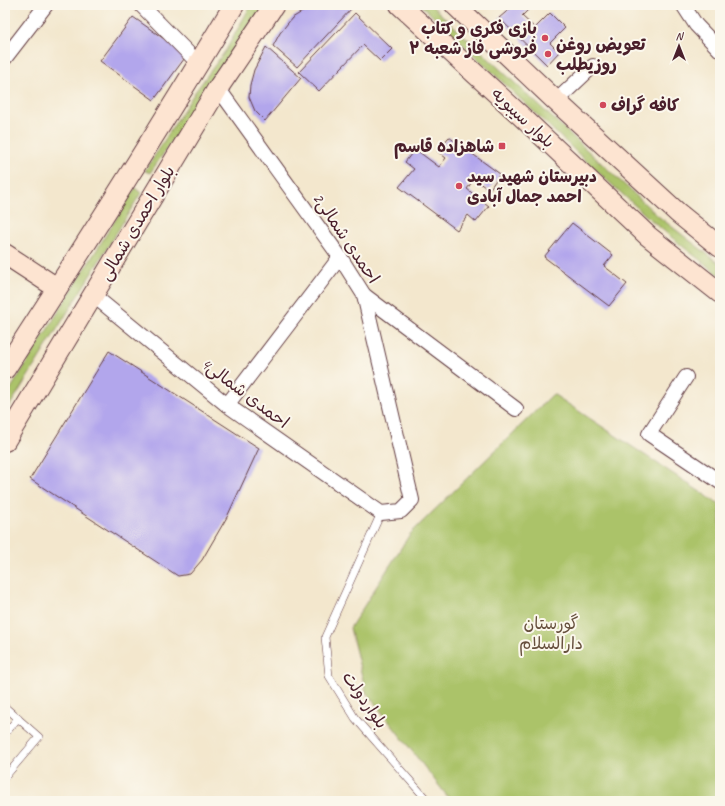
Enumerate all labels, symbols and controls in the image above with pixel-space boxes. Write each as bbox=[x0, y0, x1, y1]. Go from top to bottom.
place label: بازی فکری و کتاب فروشی فاز شعبه ۲ bbox=[409, 18, 537, 60]
north arrow bbox=[659, 26, 699, 66]
text: N bbox=[676, 29, 685, 43]
marker: بازی فکری و کتاب فروشی فاز شعبه ۲ bbox=[540, 33, 550, 43]
place label: تعویض روغن روزیطلب bbox=[556, 34, 646, 75]
marker: تعویض روغن روزیطلب bbox=[543, 49, 553, 59]
street label: بلوار سیبویه bbox=[487, 83, 559, 153]
place label: کافه گراف bbox=[611, 95, 680, 116]
marker: کافه گراف bbox=[598, 100, 608, 110]
place label: شاهزاده قاسم bbox=[394, 136, 494, 159]
marker: شاهزاده قاسم bbox=[497, 141, 507, 151]
street label: بلوار احمدی شمالی bbox=[94, 162, 180, 284]
place label: دبیرستان شهید سید احمد جمال آبادی bbox=[467, 166, 597, 207]
marker: دبیرستان شهید سید احمد جمال آبادی bbox=[454, 181, 464, 191]
street label: 2احمدی شمالی bbox=[308, 189, 384, 287]
street label: 4احمدی شمالی bbox=[197, 353, 293, 433]
park label: گورستان دارالسلام bbox=[519, 613, 583, 656]
street label: بلواردولت bbox=[337, 667, 392, 733]

